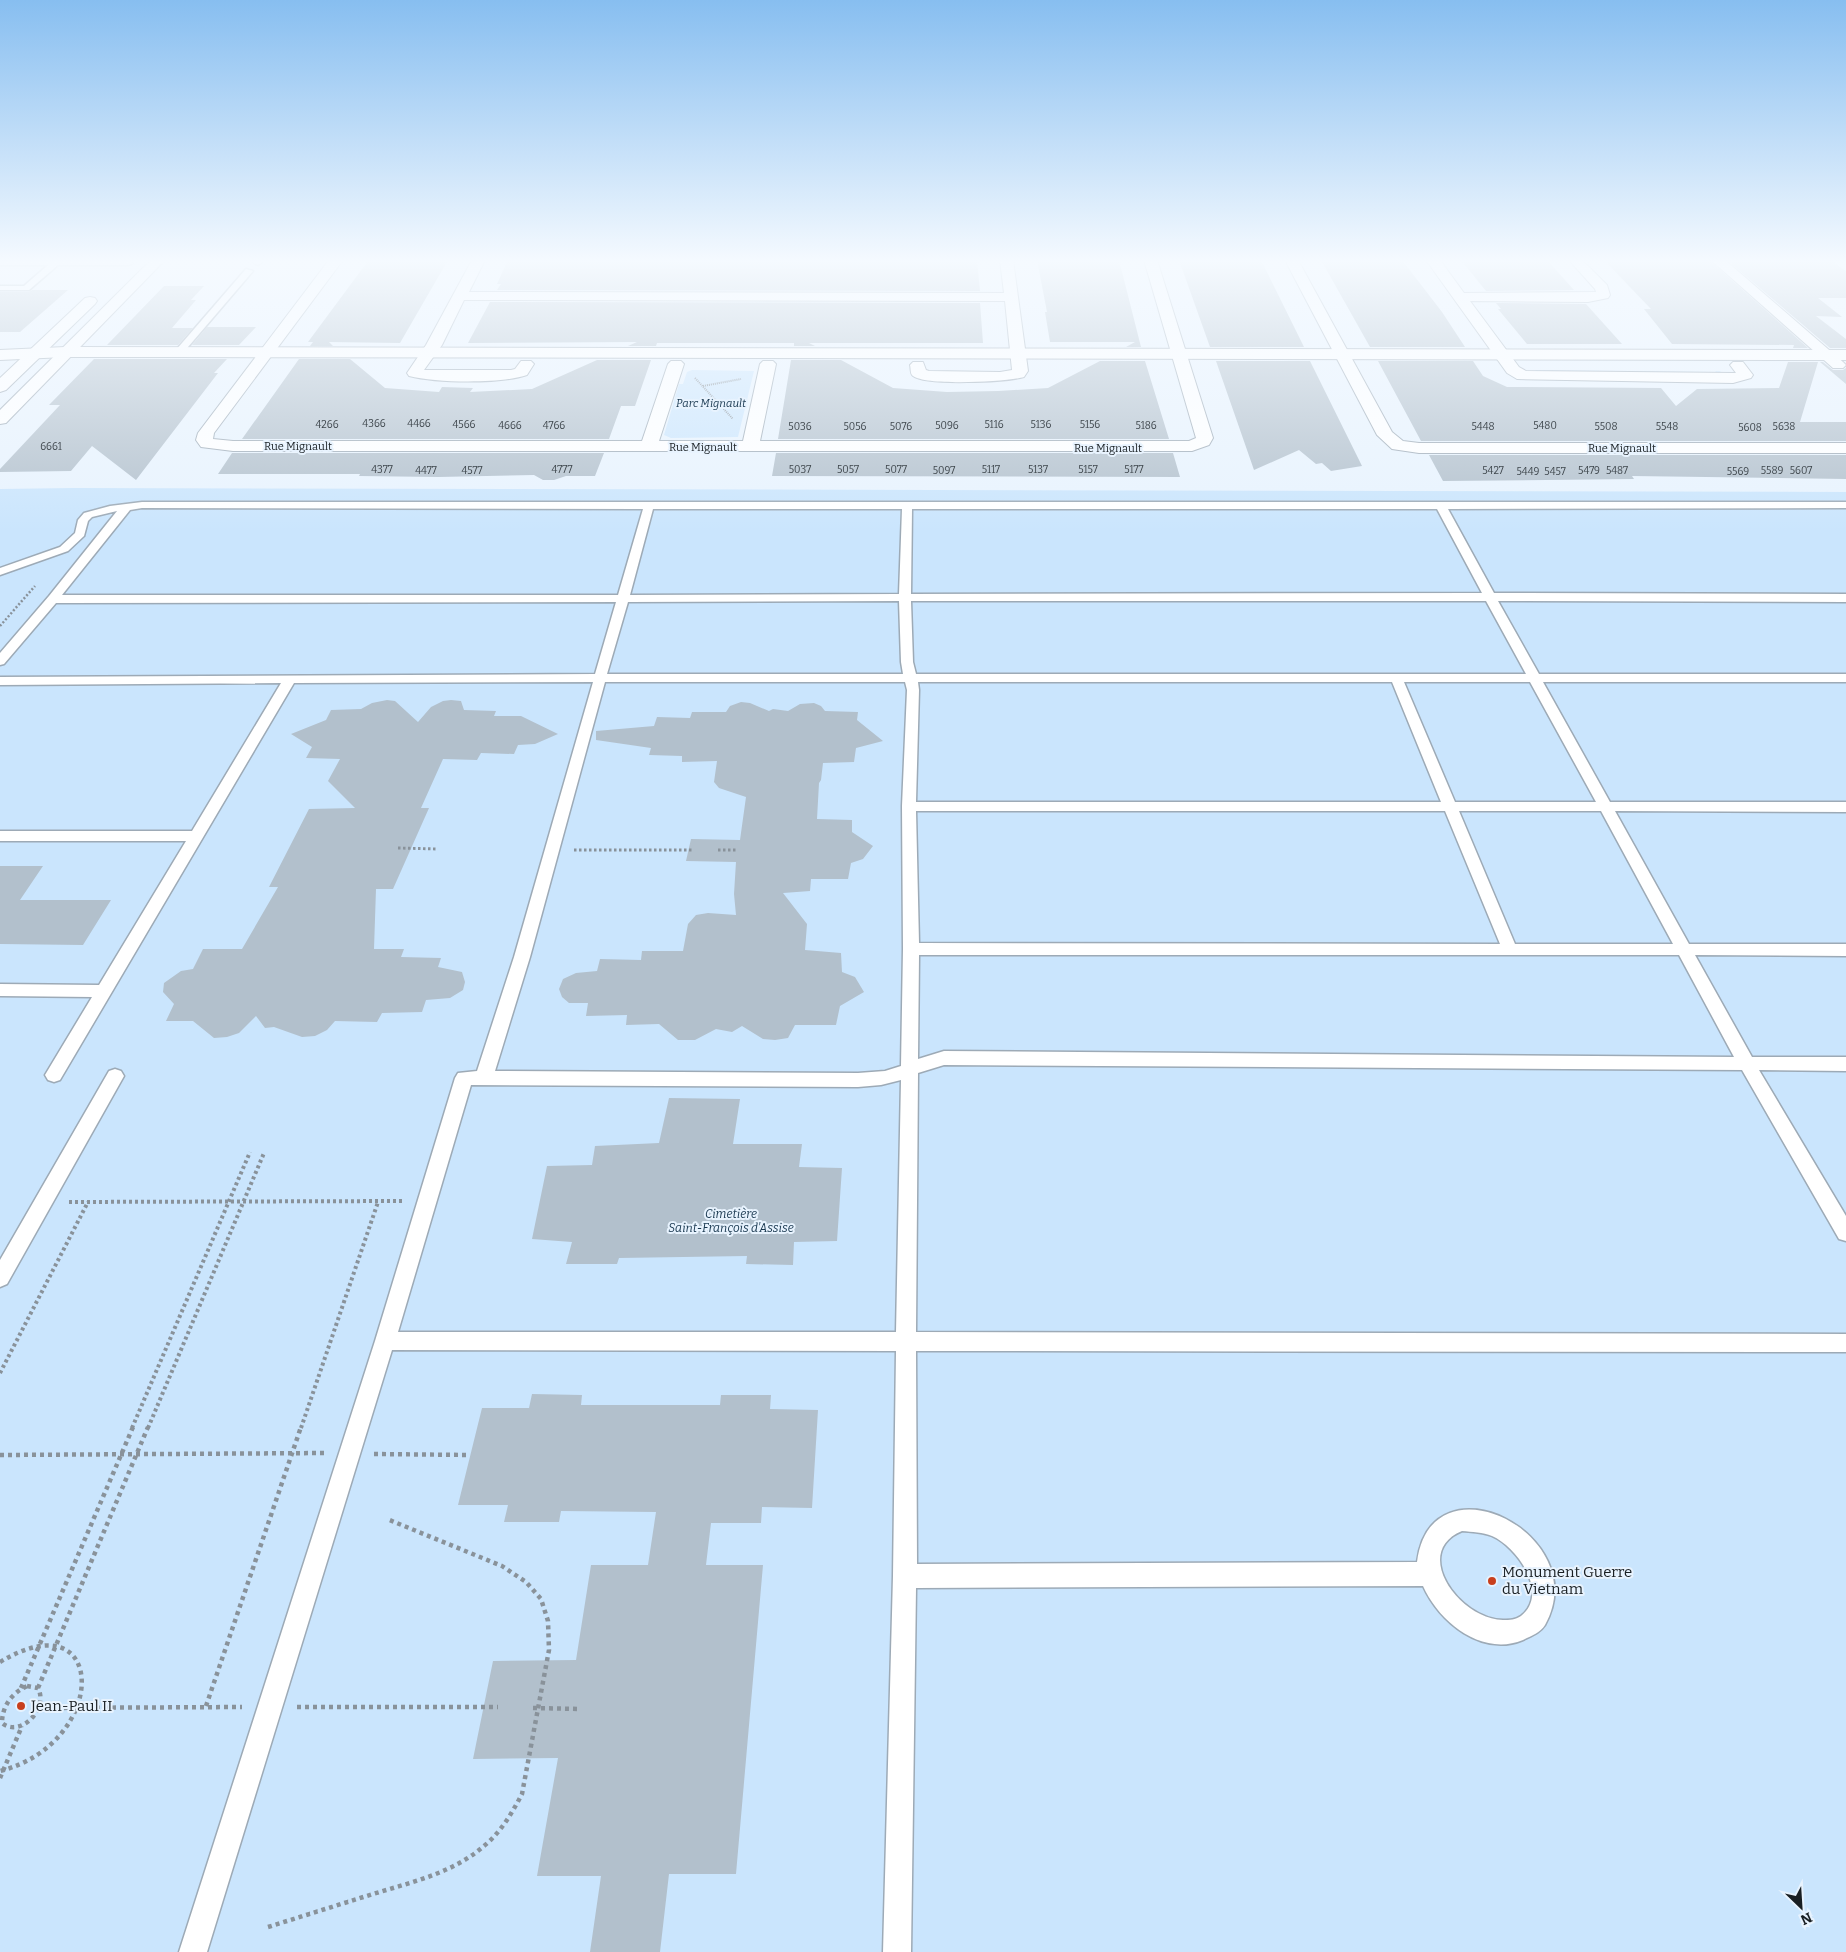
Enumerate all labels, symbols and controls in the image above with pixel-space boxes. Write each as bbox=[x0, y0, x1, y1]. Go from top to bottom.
park label: Parc Mignault bbox=[676, 397, 746, 410]
house number: 4366 bbox=[362, 418, 386, 430]
house number: 4466 bbox=[407, 418, 431, 430]
house number: 4266 bbox=[315, 419, 339, 431]
house number: 4566 bbox=[453, 419, 476, 431]
house number: 5116 bbox=[984, 419, 1004, 431]
house number: 5136 bbox=[1031, 419, 1052, 431]
house number: 5156 bbox=[1080, 419, 1100, 431]
house number: 4666 bbox=[498, 420, 522, 432]
house number: 4766 bbox=[543, 420, 565, 432]
house number: 5096 bbox=[935, 420, 959, 432]
house number: 5186 bbox=[1135, 420, 1157, 432]
house number: 5480 bbox=[1533, 420, 1557, 432]
house number: 5036 bbox=[788, 421, 812, 433]
house number: 5056 bbox=[844, 421, 867, 433]
house number: 5076 bbox=[890, 421, 912, 433]
house number: 5448 bbox=[1471, 421, 1495, 433]
house number: 5508 bbox=[1594, 421, 1618, 433]
house number: 5548 bbox=[1656, 421, 1678, 433]
house number: 5638 bbox=[1773, 421, 1795, 433]
house number: 5608 bbox=[1738, 422, 1762, 434]
street label: Rue Mignault bbox=[264, 440, 332, 453]
house number: 6661 bbox=[40, 441, 62, 453]
street label: Rue Mignault bbox=[669, 441, 737, 454]
street label: Rue Mignault bbox=[1074, 442, 1142, 455]
street label: Rue Mignault bbox=[1588, 442, 1656, 455]
house number: 4377 bbox=[371, 464, 393, 476]
house number: 4777 bbox=[552, 464, 572, 476]
house number: 5037 bbox=[789, 464, 811, 476]
house number: 5057 bbox=[837, 464, 859, 476]
house number: 5077 bbox=[885, 464, 907, 476]
house number: 5117 bbox=[982, 464, 1000, 476]
house number: 5137 bbox=[1028, 464, 1048, 476]
house number: 5157 bbox=[1078, 464, 1098, 476]
house number: 5177 bbox=[1124, 464, 1144, 476]
house number: 4477 bbox=[415, 465, 437, 477]
house number: 4577 bbox=[461, 465, 483, 477]
house number: 5097 bbox=[933, 465, 955, 477]
house number: 5427 bbox=[1482, 465, 1504, 477]
house number: 5479 bbox=[1578, 465, 1600, 477]
house number: 5487 bbox=[1606, 465, 1628, 477]
house number: 5589 bbox=[1761, 465, 1783, 477]
house number: 5607 bbox=[1790, 465, 1812, 477]
house number: 5449 bbox=[1517, 466, 1540, 478]
house number: 5457 bbox=[1544, 466, 1566, 478]
house number: 5569 bbox=[1727, 466, 1749, 478]
park label: Cimetière Saint-François d'Assise bbox=[668, 1207, 794, 1235]
place label: Monument Guerre du Vietnam bbox=[1502, 1563, 1632, 1598]
marker: Monument Guerre du Vietnam bbox=[1486, 1575, 1498, 1587]
place label: Jean-Paul II bbox=[30, 1697, 113, 1715]
marker: Jean-Paul II bbox=[15, 1700, 27, 1712]
north arrow bbox=[1776, 1882, 1826, 1932]
text: N bbox=[1798, 1908, 1815, 1928]

